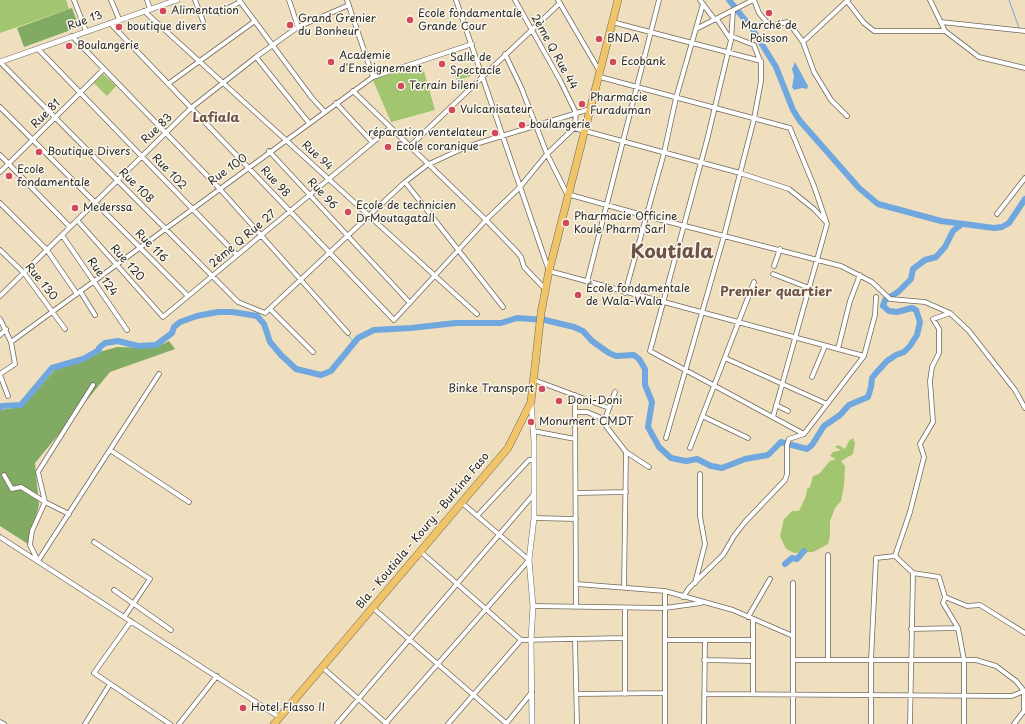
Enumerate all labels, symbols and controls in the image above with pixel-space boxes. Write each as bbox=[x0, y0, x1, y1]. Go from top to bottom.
place label: Alimentation bbox=[171, 4, 239, 18]
marker: Alimentation bbox=[158, 6, 168, 16]
place label: Ecole fondamentale Grande Cour bbox=[418, 7, 522, 33]
marker: Marché de Poisson bbox=[764, 8, 774, 18]
street label: Rue 13 bbox=[66, 9, 104, 33]
place label: Grand Grenier du Bonheur bbox=[298, 12, 376, 38]
street label: 2ème Q Rue 44 bbox=[528, 12, 580, 92]
marker: Ecole fondamentale Grande Cour bbox=[405, 15, 415, 25]
place label: Marché de Poisson bbox=[741, 19, 797, 45]
place label: boutique divers bbox=[127, 20, 206, 34]
marker: Grand Grenier du Bonheur bbox=[285, 20, 295, 30]
marker: boutique divers bbox=[114, 22, 124, 32]
place label: BNDA bbox=[607, 32, 640, 46]
marker: BNDA bbox=[594, 34, 604, 44]
place label: Boulangerie bbox=[77, 39, 139, 53]
marker: Boulangerie bbox=[64, 41, 74, 51]
place label: Academie d'Enseignement bbox=[339, 49, 422, 75]
place label: Salle de Spectacle bbox=[450, 51, 501, 77]
place label: Ecobank bbox=[621, 55, 666, 69]
marker: Academie d'Enseignement bbox=[326, 57, 336, 67]
marker: Ecobank bbox=[608, 57, 618, 67]
marker: Salle de Spectacle bbox=[437, 59, 447, 69]
place label: Terrain bileni bbox=[409, 79, 479, 93]
marker: Terrain bileni bbox=[396, 81, 406, 91]
place label: Pharmacie Furaduman bbox=[590, 91, 651, 117]
street label: Rue 81 bbox=[29, 97, 63, 131]
marker: Pharmacie Furaduman bbox=[577, 99, 587, 109]
place label: Vulcanisateur bbox=[460, 103, 532, 117]
marker: Vulcanisateur bbox=[447, 105, 457, 115]
district label: Lafiala bbox=[192, 110, 240, 126]
street label: Rue 83 bbox=[139, 111, 175, 147]
place label: boulangerie bbox=[530, 118, 591, 132]
marker: boulangerie bbox=[517, 120, 527, 130]
place label: réparation ventelateur bbox=[368, 126, 487, 140]
marker: réparation ventelateur bbox=[490, 128, 500, 138]
street label: Rue 94 bbox=[299, 138, 335, 174]
place label: Ecole coranique bbox=[396, 140, 479, 154]
marker: Ecole coranique bbox=[383, 142, 393, 152]
place label: Boutique Divers bbox=[47, 145, 130, 159]
marker: Boutique Divers bbox=[34, 147, 44, 157]
street label: Rue 102 bbox=[149, 151, 189, 193]
street label: Rue 100 bbox=[206, 151, 250, 189]
place label: Ecole fondamentale bbox=[17, 163, 90, 189]
street label: Rue 98 bbox=[257, 164, 293, 200]
street label: Rue 108 bbox=[116, 166, 156, 206]
marker: Ecole fondamentale bbox=[4, 171, 14, 181]
street label: Rue 96 bbox=[304, 176, 340, 212]
place label: Ecole de technicien DrMoutagatall bbox=[356, 199, 456, 225]
place label: Mederssa bbox=[83, 201, 133, 215]
marker: Mederssa bbox=[70, 203, 80, 213]
street label: 2ème Q Rue 27 bbox=[207, 207, 279, 271]
marker: Ecole de technicien DrMoutagatall bbox=[343, 207, 353, 217]
place label: Pharmacie Officine Koule Pharm Sarl bbox=[574, 210, 677, 236]
marker: Pharmacie Officine Koule Pharm Sarl bbox=[561, 218, 571, 228]
street label: Rue 116 bbox=[132, 227, 170, 265]
street label: Rue 120 bbox=[107, 242, 147, 284]
district label: Koutiala bbox=[630, 242, 714, 264]
street label: Rue 124 bbox=[84, 255, 120, 299]
street label: Rue 130 bbox=[22, 261, 60, 303]
place label: École fondamentale de Wala-Wala bbox=[586, 282, 690, 308]
district label: Premier quartier bbox=[720, 284, 832, 300]
marker: École fondamentale de Wala-Wala bbox=[573, 290, 583, 300]
place label: Binke Transport bbox=[448, 382, 534, 396]
marker: Binke Transport bbox=[537, 384, 547, 394]
place label: Doni-Doni bbox=[567, 394, 622, 408]
marker: Doni-Doni bbox=[554, 396, 564, 406]
place label: Monument CMDT bbox=[539, 415, 634, 429]
marker: Monument CMDT bbox=[526, 417, 536, 427]
street label: Bla - Koutiala - Koury - Burkina Faso bbox=[354, 450, 492, 612]
place label: Hotel Flasso II bbox=[251, 701, 325, 715]
marker: Hotel Flasso II bbox=[238, 703, 248, 713]

